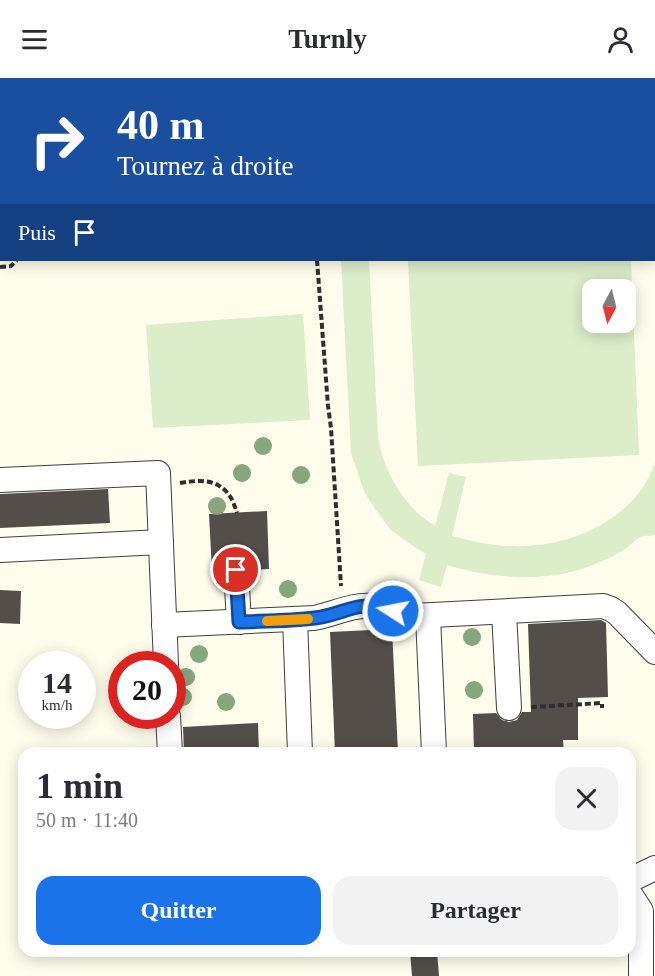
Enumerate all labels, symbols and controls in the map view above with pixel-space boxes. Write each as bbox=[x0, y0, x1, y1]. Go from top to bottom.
icon: menu bbox=[18, 23, 51, 56]
icon: person bbox=[604, 23, 637, 56]
text: Turnly bbox=[288, 24, 367, 54]
icon: right bbox=[18, 102, 96, 180]
text: 40 m bbox=[117, 102, 205, 148]
text: Tournez à droite bbox=[117, 151, 294, 181]
icon: arrive bbox=[68, 216, 101, 249]
text: Puis bbox=[18, 220, 56, 245]
north arrow bbox=[582, 279, 636, 333]
map controls bbox=[582, 279, 636, 333]
pin bbox=[210, 544, 261, 595]
icon: arrive bbox=[219, 553, 252, 586]
position arrow bbox=[361, 579, 425, 643]
speed limit sign: 20 bbox=[108, 651, 186, 729]
text: 14 bbox=[42, 666, 72, 699]
text: km/h bbox=[42, 697, 72, 713]
text: 1 min bbox=[36, 766, 123, 806]
button: close bbox=[555, 767, 618, 830]
text: 50 m · 11:40 bbox=[36, 809, 138, 831]
button: Quitter bbox=[36, 876, 321, 945]
button: Partager bbox=[333, 876, 618, 945]

